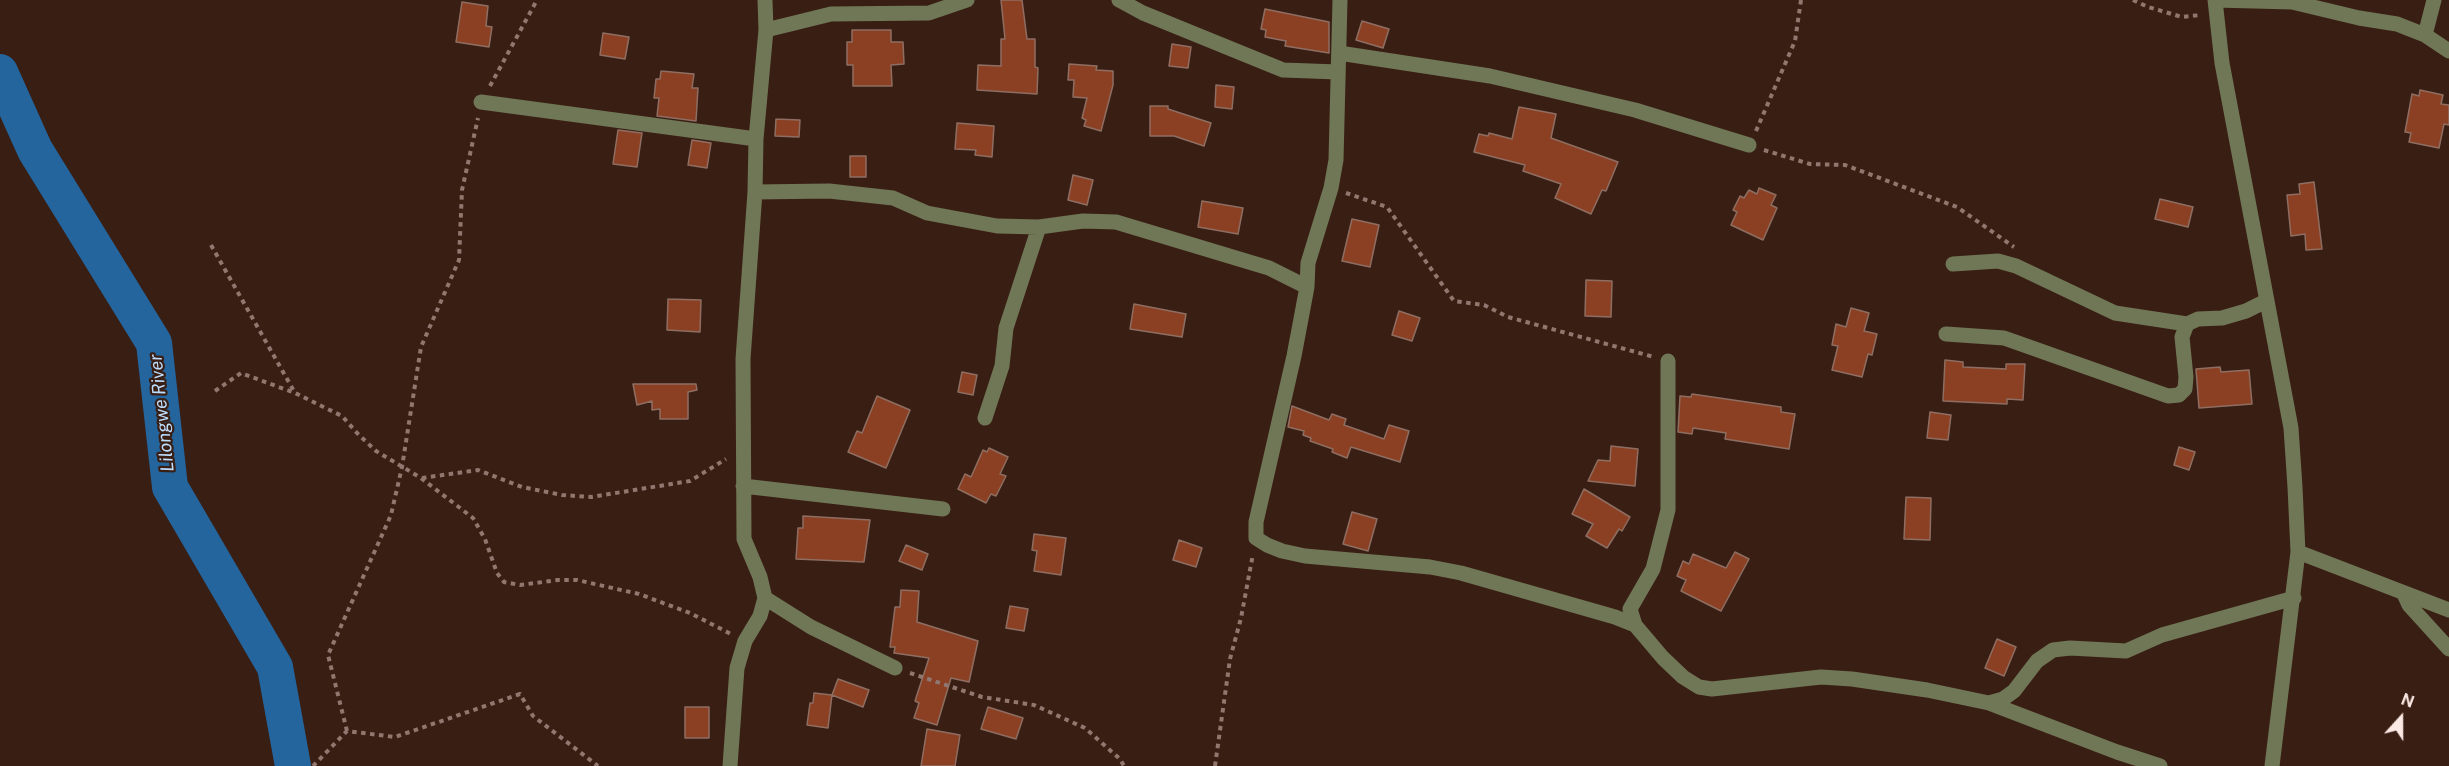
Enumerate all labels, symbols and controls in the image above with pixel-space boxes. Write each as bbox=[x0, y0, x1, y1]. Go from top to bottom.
water label: Lilongwe River bbox=[145, 353, 179, 473]
north arrow bbox=[2371, 688, 2431, 748]
text: N bbox=[2398, 690, 2417, 712]

